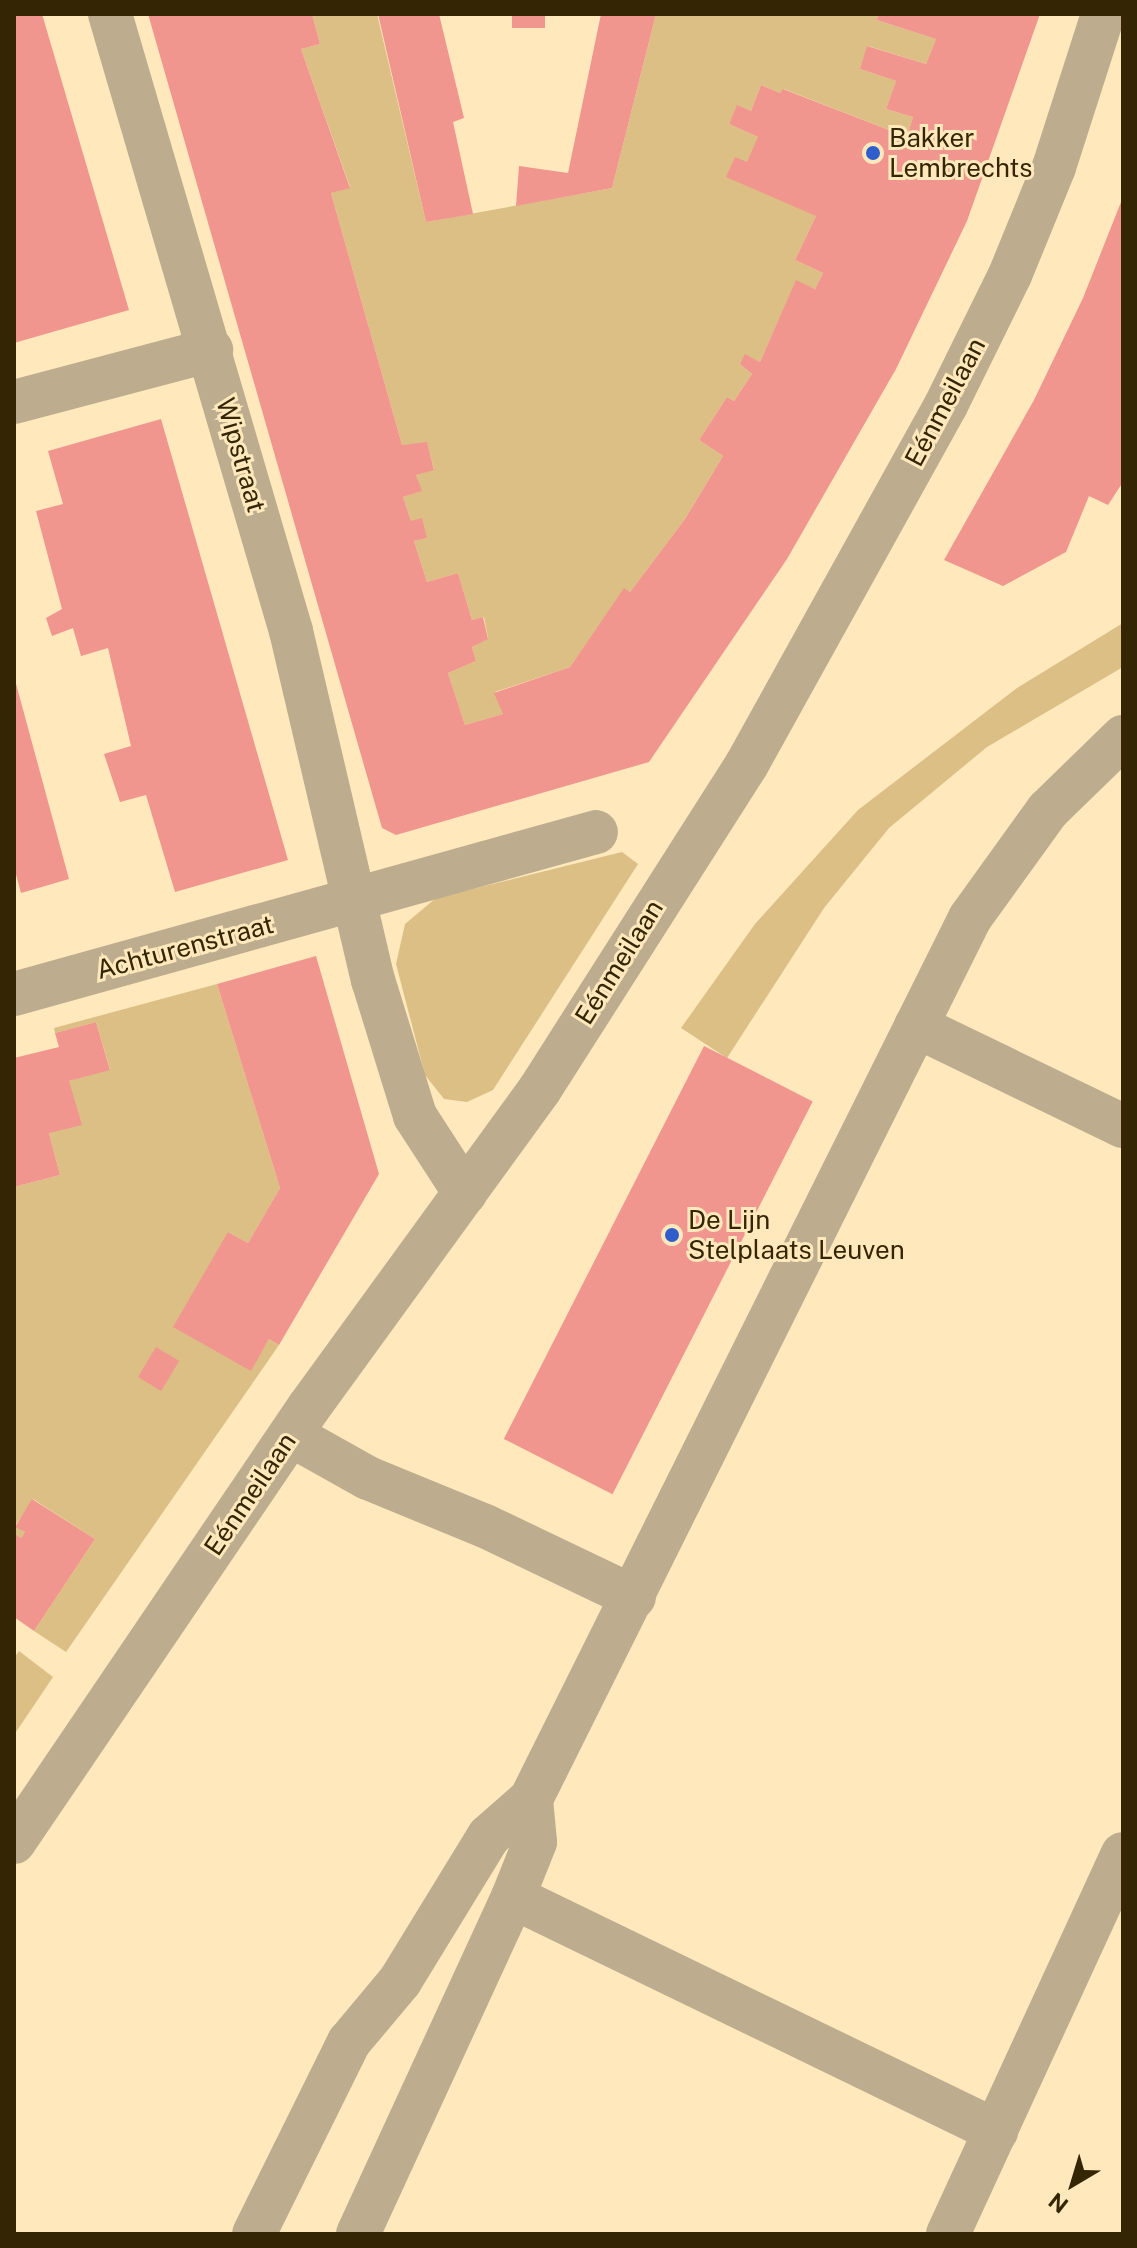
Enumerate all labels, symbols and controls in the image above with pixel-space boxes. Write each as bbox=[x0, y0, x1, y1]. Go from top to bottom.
place label: Bakker Lembrechts bbox=[889, 122, 1033, 184]
marker: Bakker Lembrechts bbox=[864, 144, 882, 162]
street label: Eénmeilaan bbox=[898, 332, 992, 472]
street label: Wipstraat bbox=[210, 394, 272, 516]
street label: Eénmeilaan bbox=[568, 894, 670, 1030]
street label: Achturenstraat bbox=[93, 908, 277, 986]
place label: De Lijn Stelplaats Leuven bbox=[688, 1204, 905, 1266]
marker: De Lijn Stelplaats Leuven bbox=[663, 1226, 681, 1244]
street label: Eénmeilaan bbox=[198, 1427, 302, 1561]
north arrow bbox=[1033, 2144, 1113, 2224]
text: N bbox=[1043, 2187, 1073, 2218]

